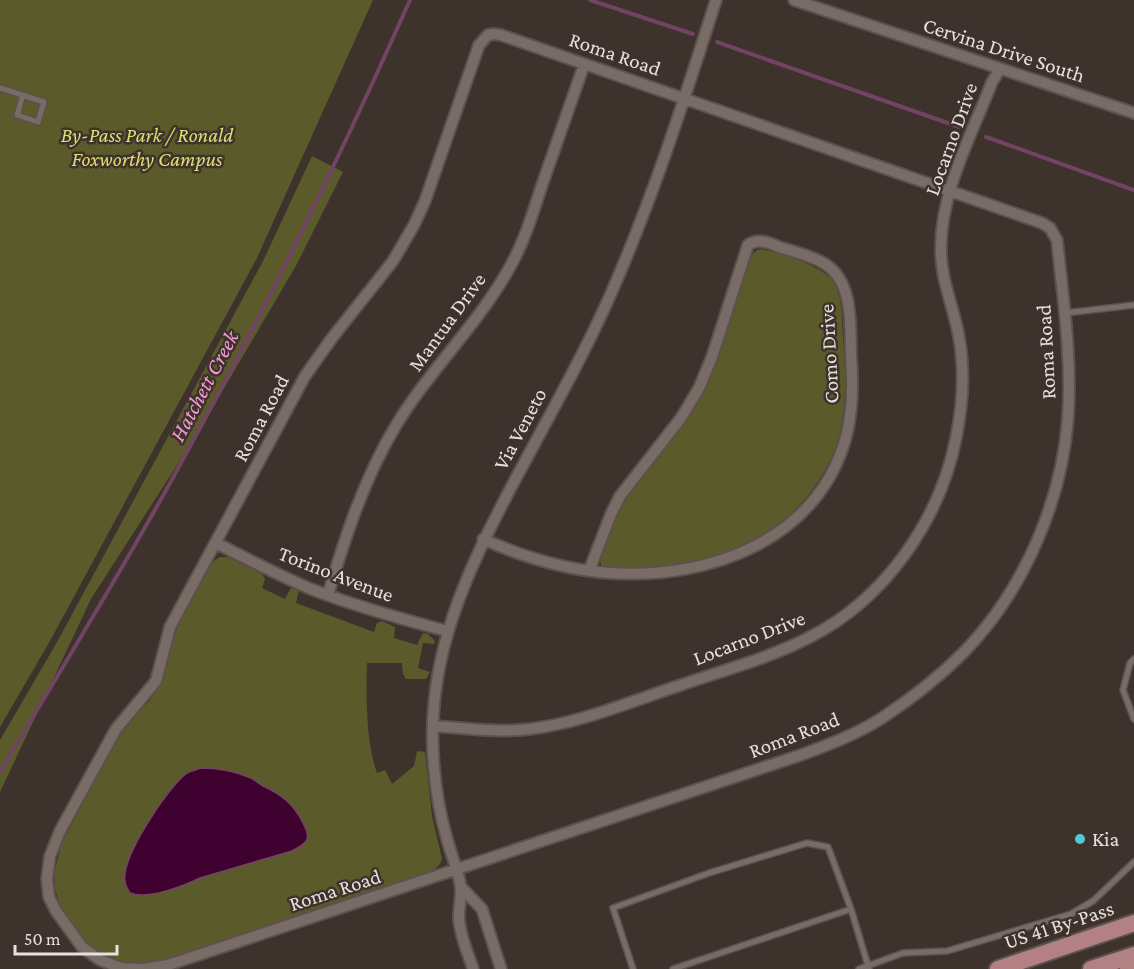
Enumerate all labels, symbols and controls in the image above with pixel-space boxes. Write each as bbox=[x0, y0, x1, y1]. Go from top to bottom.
street label: Cervina Drive South bbox=[920, 13, 1088, 87]
street label: Roma Road bbox=[566, 27, 664, 81]
street label: Locarno Drive bbox=[920, 79, 982, 199]
park label: By-Pass Park / Ronald Foxworthy Campus bbox=[61, 123, 234, 171]
street label: Mantua Drive bbox=[403, 268, 491, 376]
street label: Como Drive bbox=[814, 304, 844, 404]
street label: Roma Road bbox=[1032, 304, 1060, 400]
water label: Hatchett Creek bbox=[164, 325, 244, 446]
street label: Roma Road bbox=[228, 370, 294, 466]
street label: Via Veneto bbox=[489, 384, 551, 474]
street label: Torino Avenue bbox=[275, 541, 397, 607]
street label: Locarno Drive bbox=[690, 606, 808, 670]
street label: Roma Road bbox=[745, 707, 843, 763]
place label: Kia bbox=[1092, 827, 1120, 851]
marker: Kia bbox=[1073, 832, 1087, 846]
street label: Roma Road bbox=[286, 864, 384, 916]
street label: US 41 By-Pass bbox=[1001, 896, 1117, 954]
scale bar bbox=[15, 918, 117, 956]
text: 50 m bbox=[24, 929, 61, 949]

